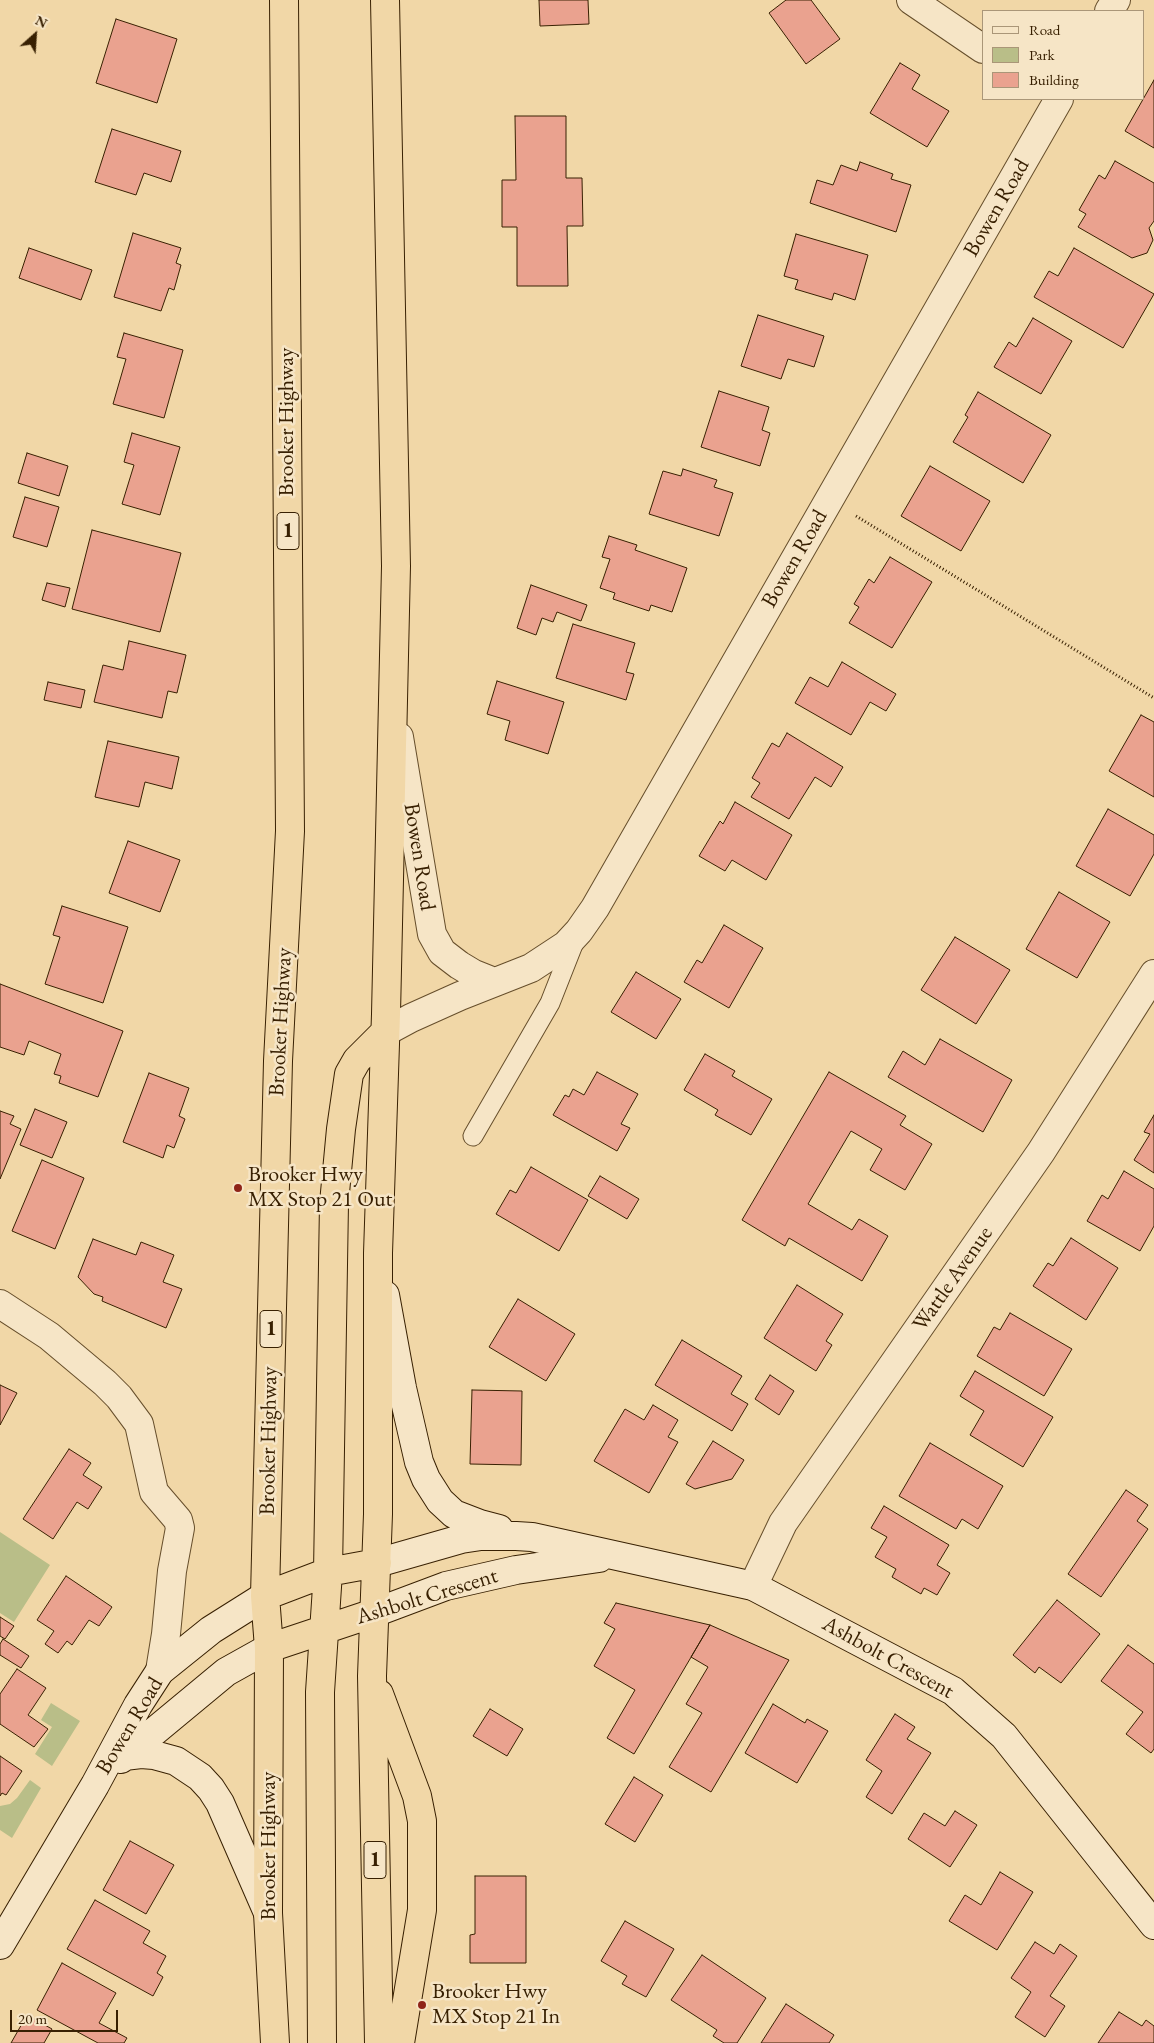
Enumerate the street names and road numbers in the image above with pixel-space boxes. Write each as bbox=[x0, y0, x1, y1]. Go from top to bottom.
street label: Bowen Road bbox=[958, 154, 1036, 262]
street label: Brooker Highway bbox=[274, 348, 300, 496]
street label: Bowen Road bbox=[756, 505, 834, 613]
road number: 1 bbox=[277, 512, 299, 550]
street label: Bowen Road bbox=[397, 801, 441, 913]
street label: Brooker Highway bbox=[264, 947, 298, 1097]
street label: Wattle Avenue bbox=[907, 1221, 999, 1337]
road number: 1 bbox=[260, 1310, 282, 1348]
street label: Brooker Highway bbox=[255, 1366, 283, 1516]
street label: Ashbolt Crescent bbox=[353, 1563, 501, 1631]
street label: Ashbolt Crescent bbox=[818, 1611, 958, 1705]
street label: Bowen Road bbox=[91, 1673, 169, 1779]
street label: Brooker Highway bbox=[256, 1772, 282, 1920]
road number: 1 bbox=[364, 1842, 386, 1878]

